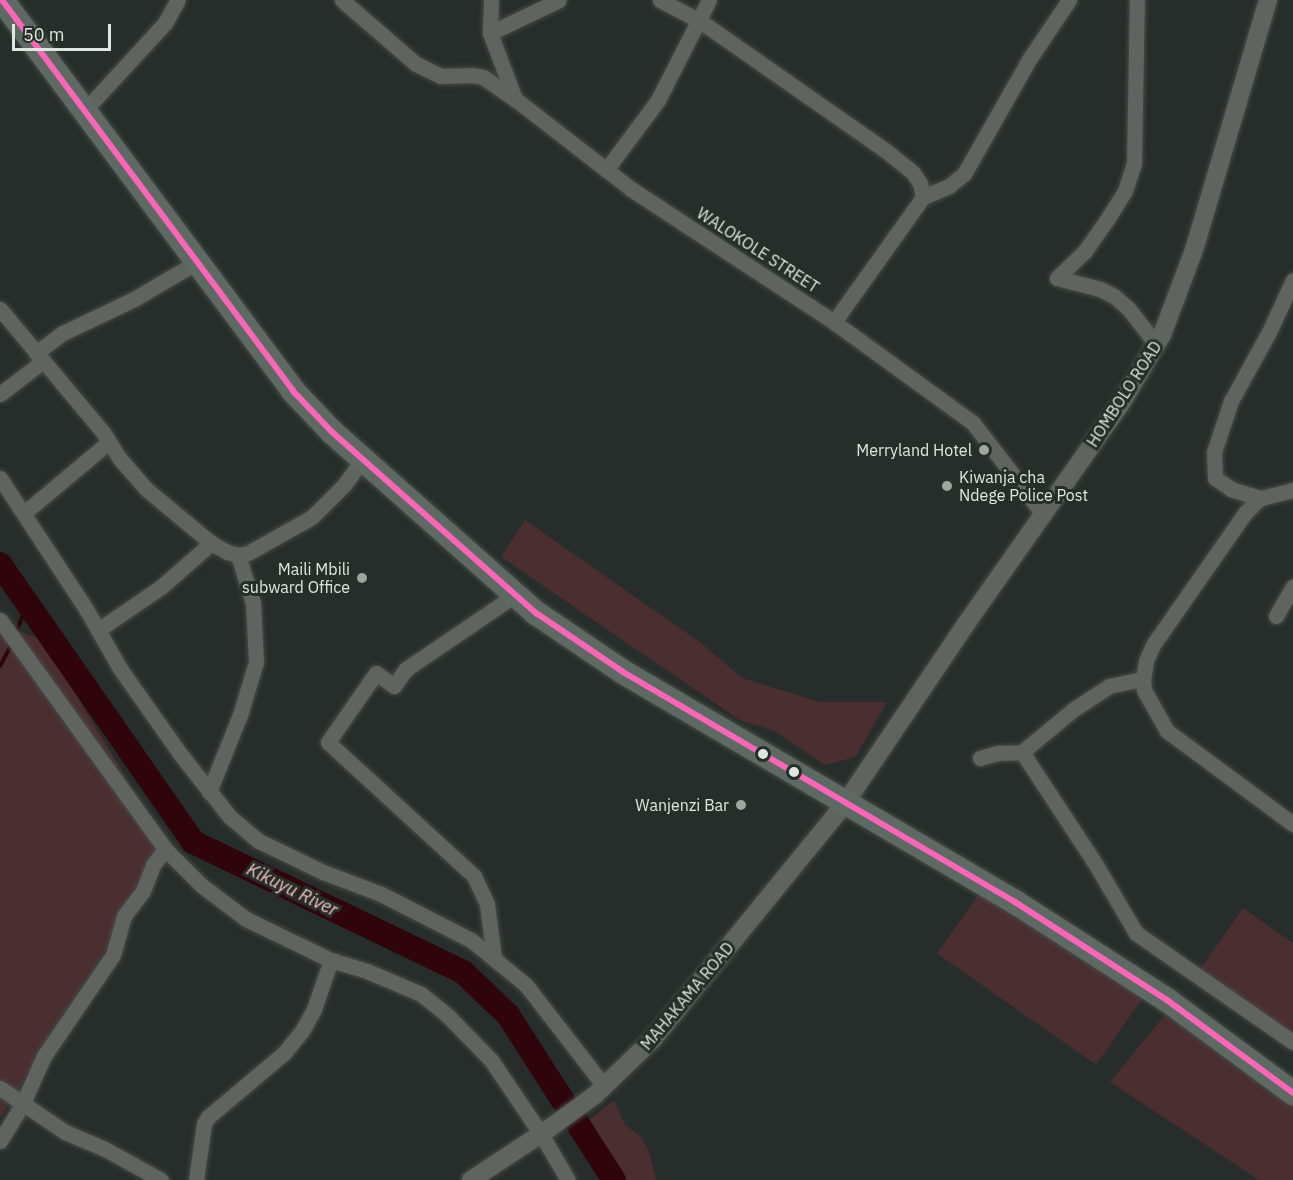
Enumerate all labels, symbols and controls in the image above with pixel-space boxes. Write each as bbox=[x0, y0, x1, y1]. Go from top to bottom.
scale bar bbox=[15, 12, 114, 50]
text: 50 m bbox=[23, 23, 65, 46]
street label: WALOKOLE STREET bbox=[693, 203, 823, 297]
street label: HOMBOLO ROAD bbox=[1083, 338, 1165, 450]
place label: Merryland Hotel bbox=[856, 440, 972, 460]
marker: Merryland Hotel bbox=[977, 443, 991, 457]
place label: Kiwanja cha Ndege Police Post bbox=[959, 467, 1088, 505]
marker: Kiwanja cha Ndege Police Post bbox=[940, 479, 954, 493]
place label: Maili Mbili subward Office bbox=[242, 559, 350, 597]
marker: Maili Mbili subward Office bbox=[355, 571, 369, 585]
unlabelled marker bbox=[757, 748, 769, 760]
unlabelled marker bbox=[788, 766, 800, 778]
place label: Wanjenzi Bar bbox=[635, 795, 729, 815]
marker: Wanjenzi Bar bbox=[734, 798, 748, 812]
water label: Kikuyu River bbox=[243, 859, 341, 921]
street label: MAHAKAMA ROAD bbox=[636, 938, 738, 1054]

